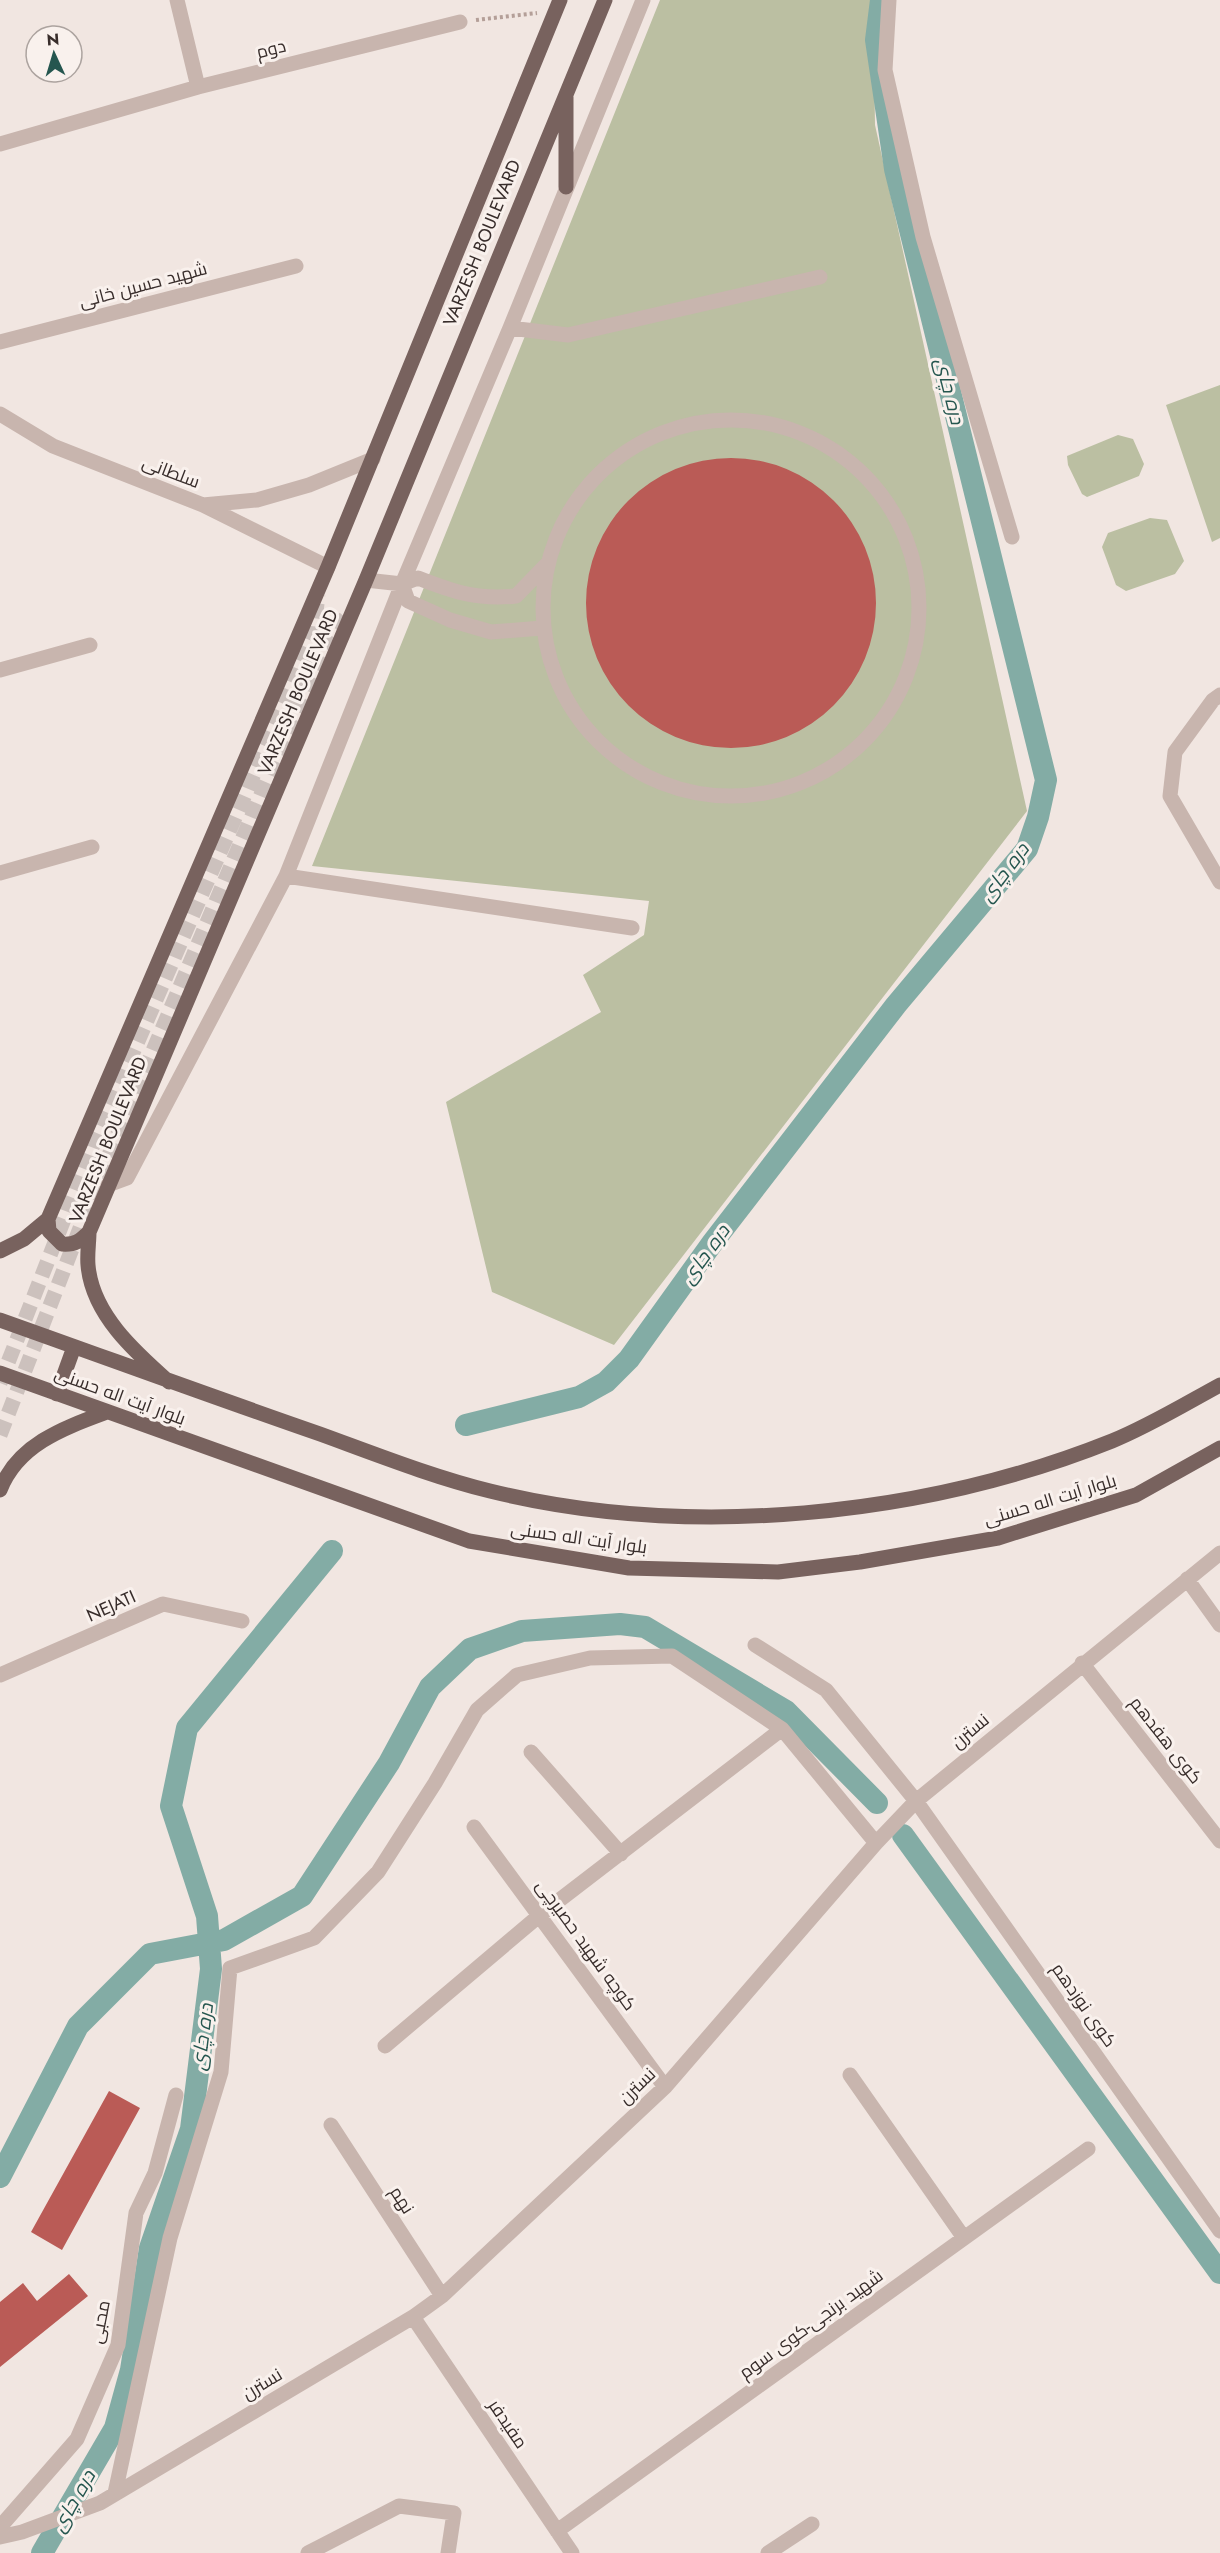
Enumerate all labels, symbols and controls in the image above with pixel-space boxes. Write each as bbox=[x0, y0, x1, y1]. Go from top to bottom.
north arrow bbox=[24, 24, 84, 84]
text: N bbox=[46, 28, 60, 51]
street label: دوم bbox=[253, 33, 289, 65]
street label: VARZESH BOULEVARD bbox=[437, 156, 527, 330]
street label: شهید حسین خانی bbox=[76, 255, 210, 315]
water label: دره چای bbox=[927, 355, 972, 429]
street label: سلطانی bbox=[138, 449, 204, 495]
street label: VARZESH BOULEVARD bbox=[251, 605, 345, 779]
water label: دره چای bbox=[972, 836, 1037, 908]
street label: VARZESH BOULEVARD bbox=[63, 1053, 153, 1227]
water label: دره چای bbox=[674, 1217, 738, 1290]
street label: بلوار آیت اله حسنی bbox=[51, 1360, 189, 1432]
street label: بلوار آیت اله حسنی bbox=[980, 1467, 1120, 1533]
street label: بلوار آیت اله حسنی bbox=[509, 1516, 649, 1560]
street label: NEJATI bbox=[82, 1584, 140, 1628]
street label: کوی هفدهم bbox=[1123, 1691, 1209, 1789]
street label: نسترن bbox=[945, 1707, 995, 1755]
street label: کوچه شهید حصیرچی bbox=[529, 1874, 643, 2016]
street label: کوی نوزدهم bbox=[1045, 1957, 1123, 2053]
water label: دره چای bbox=[184, 2000, 221, 2072]
street label: نسترن bbox=[613, 2062, 661, 2110]
street label: نهم bbox=[383, 2181, 421, 2219]
street label: شهید برنجی-کوی سوم bbox=[734, 2263, 888, 2385]
street label: محبی bbox=[83, 2298, 117, 2346]
street label: نسترن bbox=[237, 2362, 287, 2406]
street label: مفیدفر bbox=[481, 2393, 534, 2454]
water label: دره چای bbox=[44, 2464, 104, 2538]

